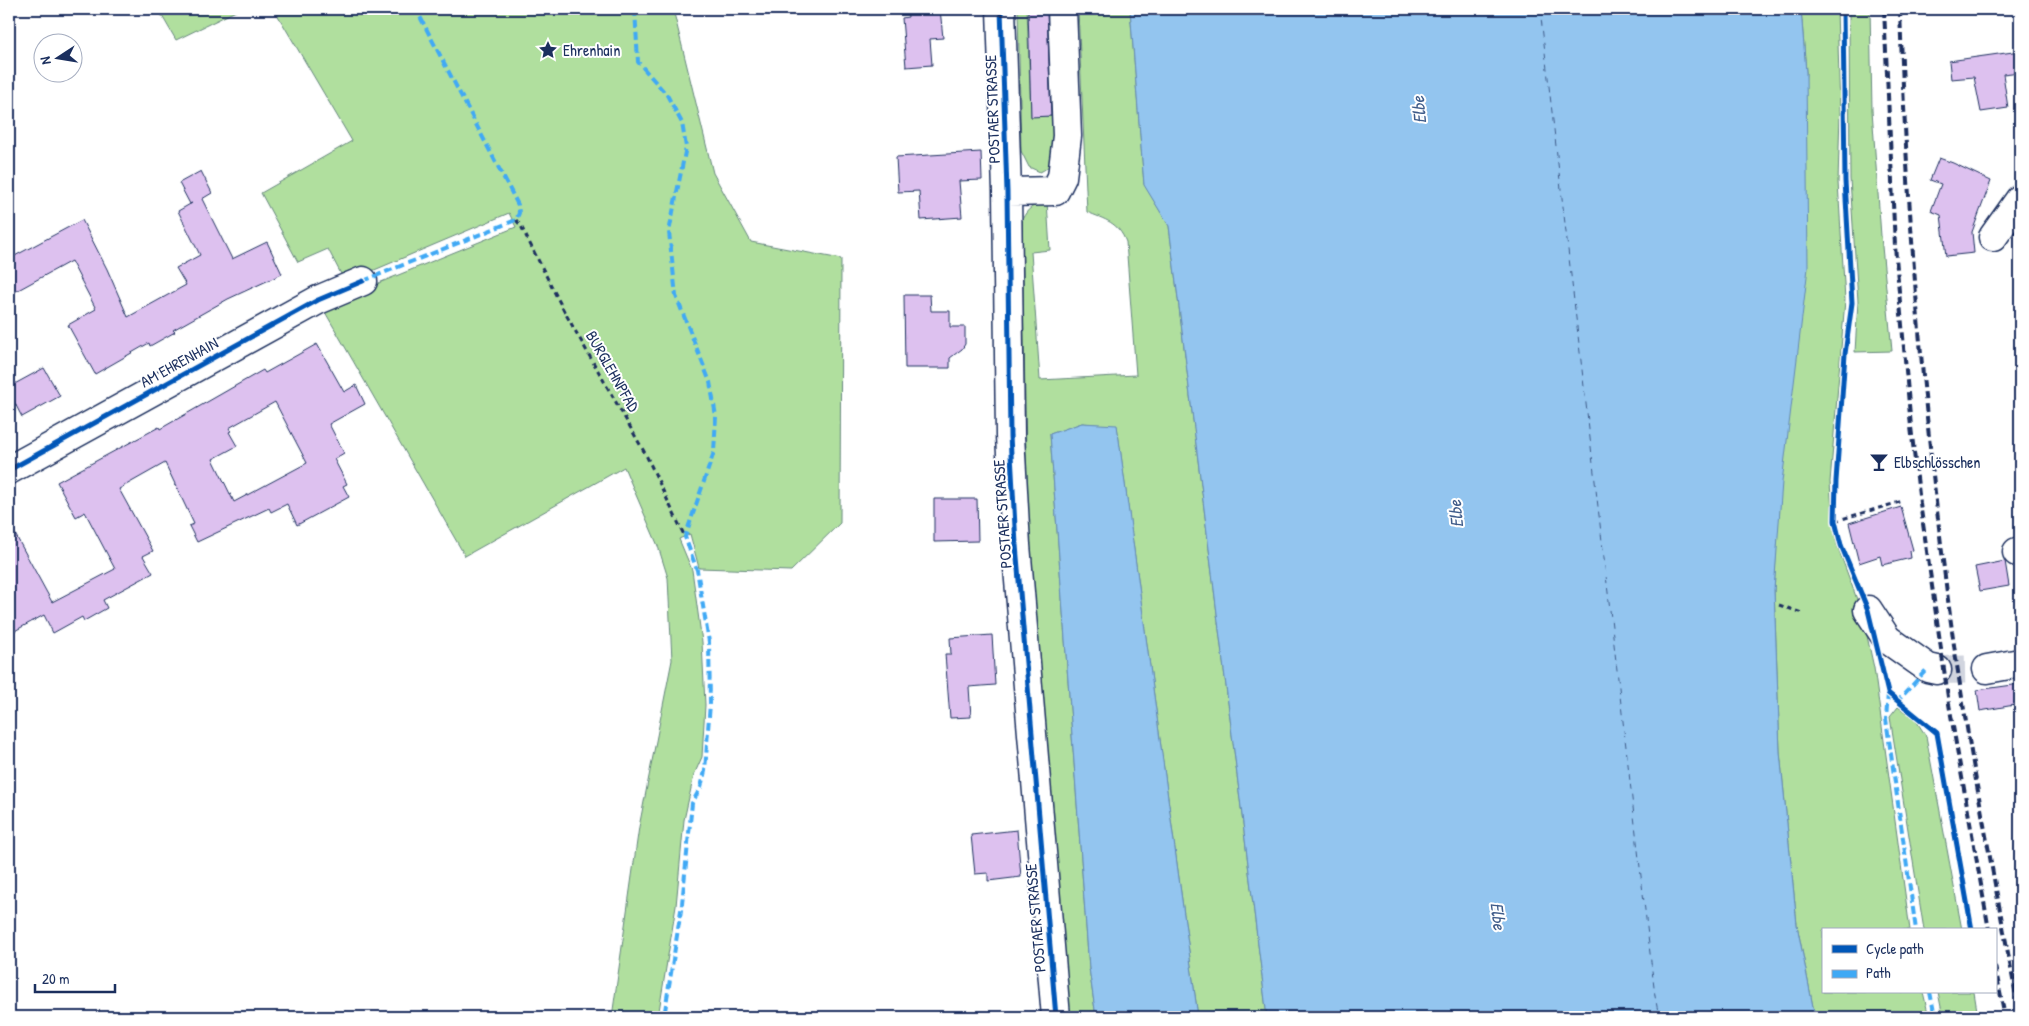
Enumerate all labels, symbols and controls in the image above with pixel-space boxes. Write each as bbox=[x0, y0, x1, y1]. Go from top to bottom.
north arrow bbox=[32, 32, 82, 82]
place icon: Ehrenhain bbox=[537, 39, 559, 61]
place label: Ehrenhain bbox=[563, 39, 620, 61]
street label: POSTAER STRASSE bbox=[979, 54, 1005, 164]
text: N bbox=[35, 55, 55, 66]
water label: Elbe bbox=[1405, 95, 1432, 125]
street label: BURGLEHNPFAD bbox=[581, 327, 645, 416]
street label: AM EHRENHAIN bbox=[136, 332, 222, 392]
bar icon: Elbschlösschen bbox=[1868, 451, 1890, 473]
place label: Elbschlösschen bbox=[1894, 451, 1981, 473]
street label: POSTAER STRASSE bbox=[987, 459, 1017, 569]
water label: Elbe bbox=[1442, 499, 1469, 529]
street label: POSTAER STRASSE bbox=[1019, 863, 1051, 973]
water label: Elbe bbox=[1484, 901, 1513, 932]
legend bbox=[1822, 928, 1996, 994]
text: Cycle path bbox=[1866, 938, 1924, 959]
scale bar bbox=[35, 961, 115, 993]
text: Path bbox=[1866, 962, 1891, 983]
text: 20 m bbox=[42, 968, 69, 989]

